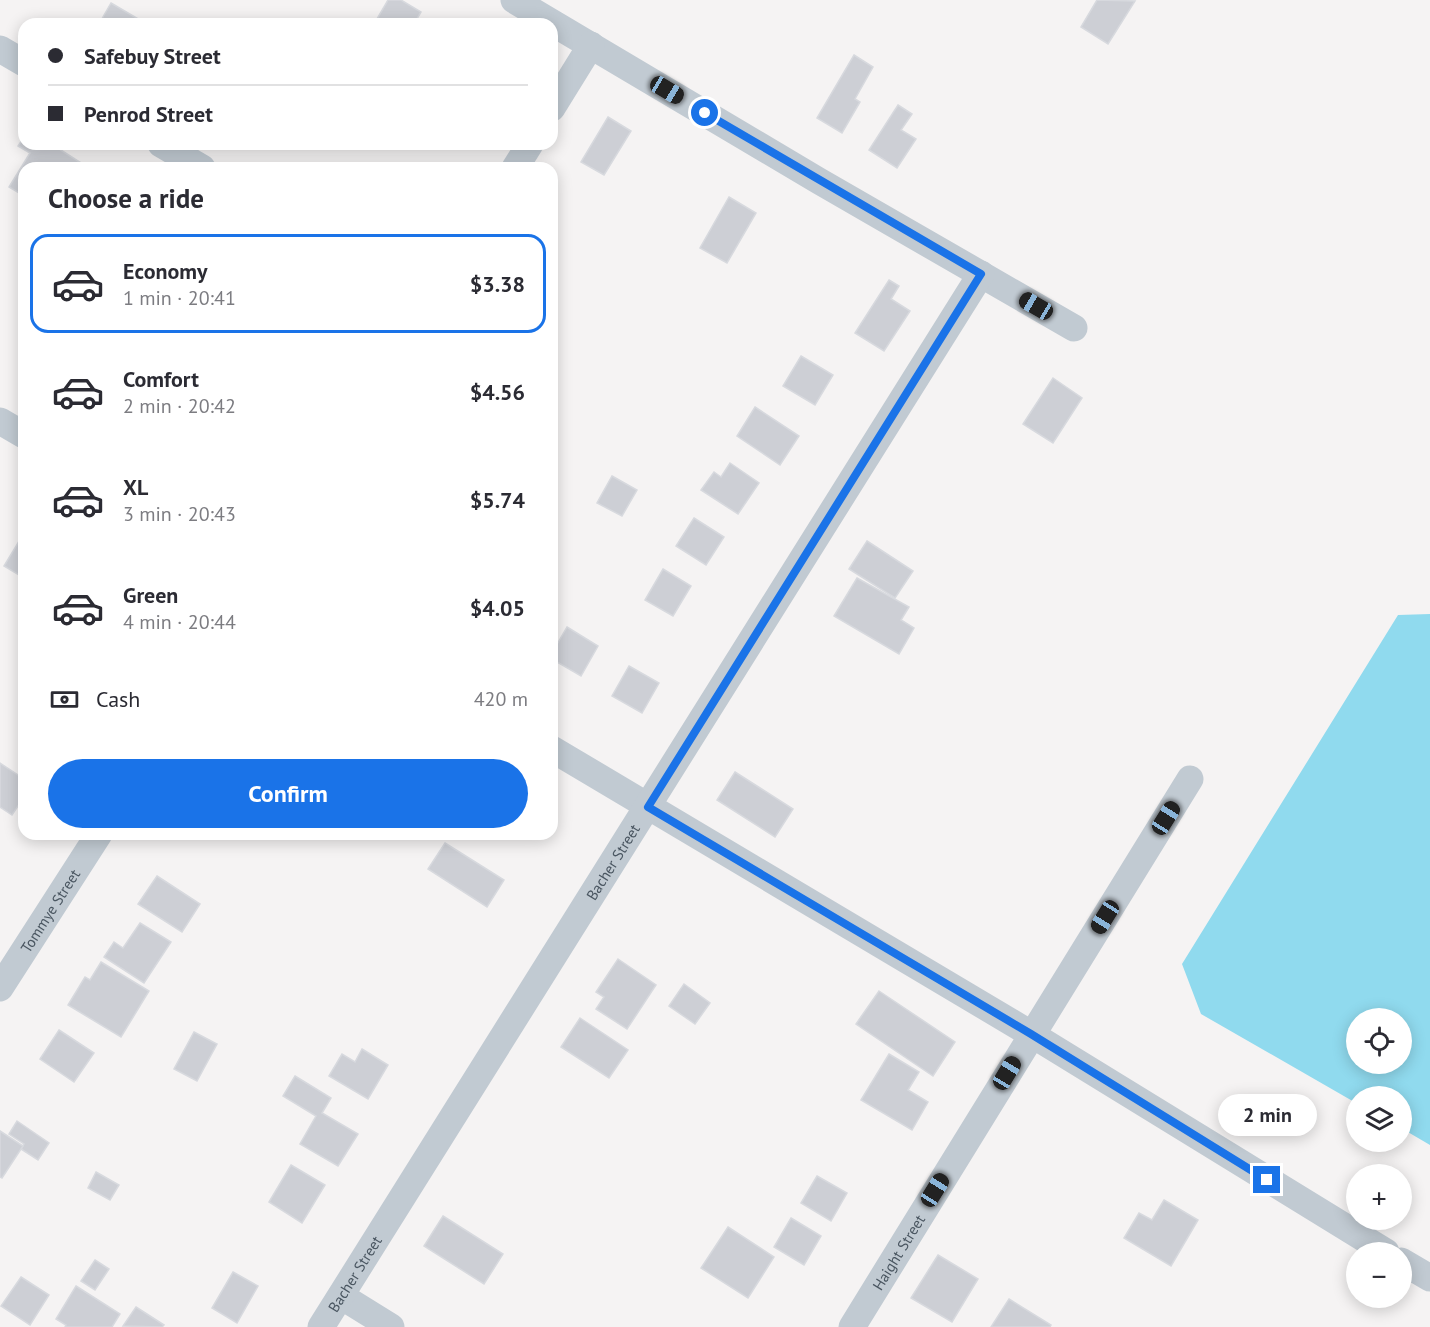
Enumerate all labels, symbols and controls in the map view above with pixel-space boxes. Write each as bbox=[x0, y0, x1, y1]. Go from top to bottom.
text: Safebuy Street bbox=[84, 42, 221, 70]
car bbox=[647, 73, 687, 107]
route start bbox=[691, 99, 718, 126]
text: Penrod Street bbox=[84, 100, 213, 128]
text: Choose a ride bbox=[48, 181, 204, 215]
icon: car bbox=[51, 257, 105, 311]
text: Economy bbox=[123, 257, 207, 285]
text: $3.38 bbox=[470, 270, 525, 298]
text: 1 min · 20:41 bbox=[123, 285, 236, 311]
car bbox=[1016, 289, 1056, 323]
icon: car bbox=[51, 365, 105, 419]
text: Comfort bbox=[123, 365, 199, 393]
text: $4.56 bbox=[470, 378, 525, 406]
text: 2 min · 20:42 bbox=[123, 393, 236, 419]
icon: car bbox=[51, 473, 105, 527]
text: XL bbox=[123, 473, 148, 501]
text: $5.74 bbox=[470, 486, 525, 514]
text: 3 min · 20:43 bbox=[123, 501, 236, 527]
icon: car bbox=[51, 581, 105, 635]
text: Green bbox=[123, 581, 178, 609]
text: $4.05 bbox=[470, 594, 525, 622]
text: 4 min · 20:44 bbox=[123, 609, 236, 635]
icon: cash bbox=[48, 683, 81, 716]
text: Cash bbox=[96, 685, 140, 713]
text: 420 m bbox=[474, 686, 528, 712]
button: Confirm bbox=[48, 759, 528, 828]
car bbox=[1149, 798, 1183, 838]
street label: Bacher Street bbox=[582, 820, 644, 903]
street label: Tommye Street bbox=[16, 865, 84, 956]
car bbox=[1088, 897, 1122, 937]
map controls bbox=[1346, 1008, 1412, 1308]
button: locate bbox=[1346, 1008, 1412, 1074]
car bbox=[990, 1053, 1024, 1093]
button: layers bbox=[1346, 1086, 1412, 1152]
callout: 2 min bbox=[1218, 1093, 1316, 1135]
text: 2 min bbox=[1243, 1102, 1292, 1128]
button: + bbox=[1346, 1164, 1412, 1230]
route end bbox=[1253, 1166, 1280, 1193]
car bbox=[918, 1170, 952, 1210]
street label: Haight Street bbox=[868, 1211, 929, 1293]
street label: Bacher Street bbox=[323, 1232, 385, 1315]
button: − bbox=[1346, 1242, 1412, 1308]

